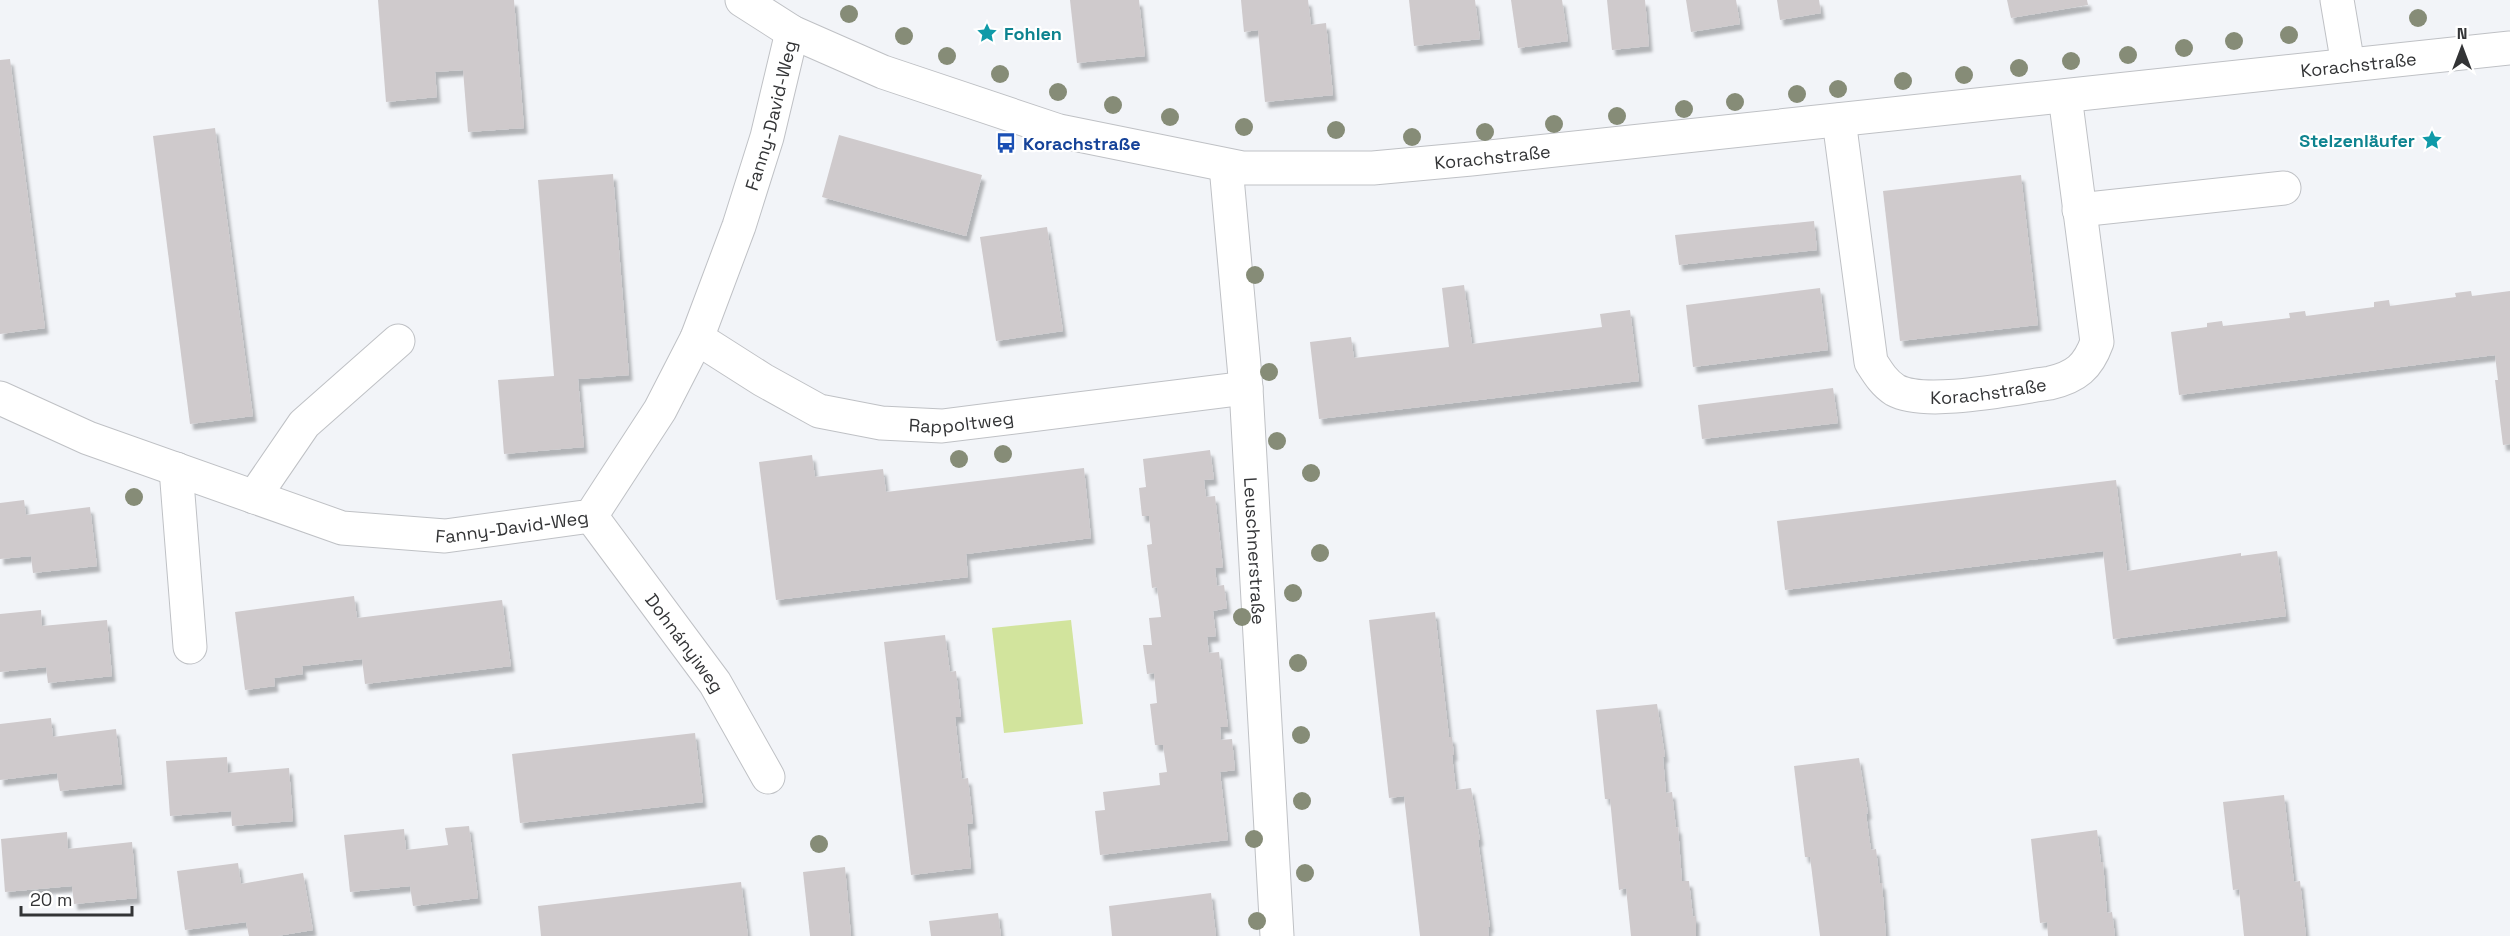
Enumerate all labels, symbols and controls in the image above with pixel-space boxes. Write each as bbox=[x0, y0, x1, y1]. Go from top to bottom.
north arrow bbox=[2432, 18, 2492, 78]
place icon: Fohlen bbox=[975, 21, 999, 45]
place label: Fohlen bbox=[1004, 22, 1062, 45]
text: N bbox=[2457, 23, 2467, 44]
street label: Fanny-David-Weg bbox=[739, 38, 801, 193]
street label: Korachstraße bbox=[2299, 47, 2418, 82]
place icon: Stelzenläufer bbox=[2420, 128, 2444, 152]
place label: Stelzenläufer bbox=[2299, 129, 2415, 152]
bus stop icon: Korachstraße bbox=[994, 131, 1018, 155]
place label: Korachstraße bbox=[1023, 132, 1141, 155]
street label: Korachstraße bbox=[1433, 139, 1552, 174]
street label: Korachstraße bbox=[1930, 372, 2048, 408]
street label: Rappoltweg bbox=[908, 406, 1015, 437]
street label: Leuschnerstraße bbox=[1240, 477, 1271, 625]
street label: Fanny-David-Weg bbox=[435, 505, 590, 547]
street label: Dohnányiweg bbox=[641, 588, 730, 697]
scale bar bbox=[21, 879, 132, 917]
text: 20 m bbox=[30, 888, 73, 911]

